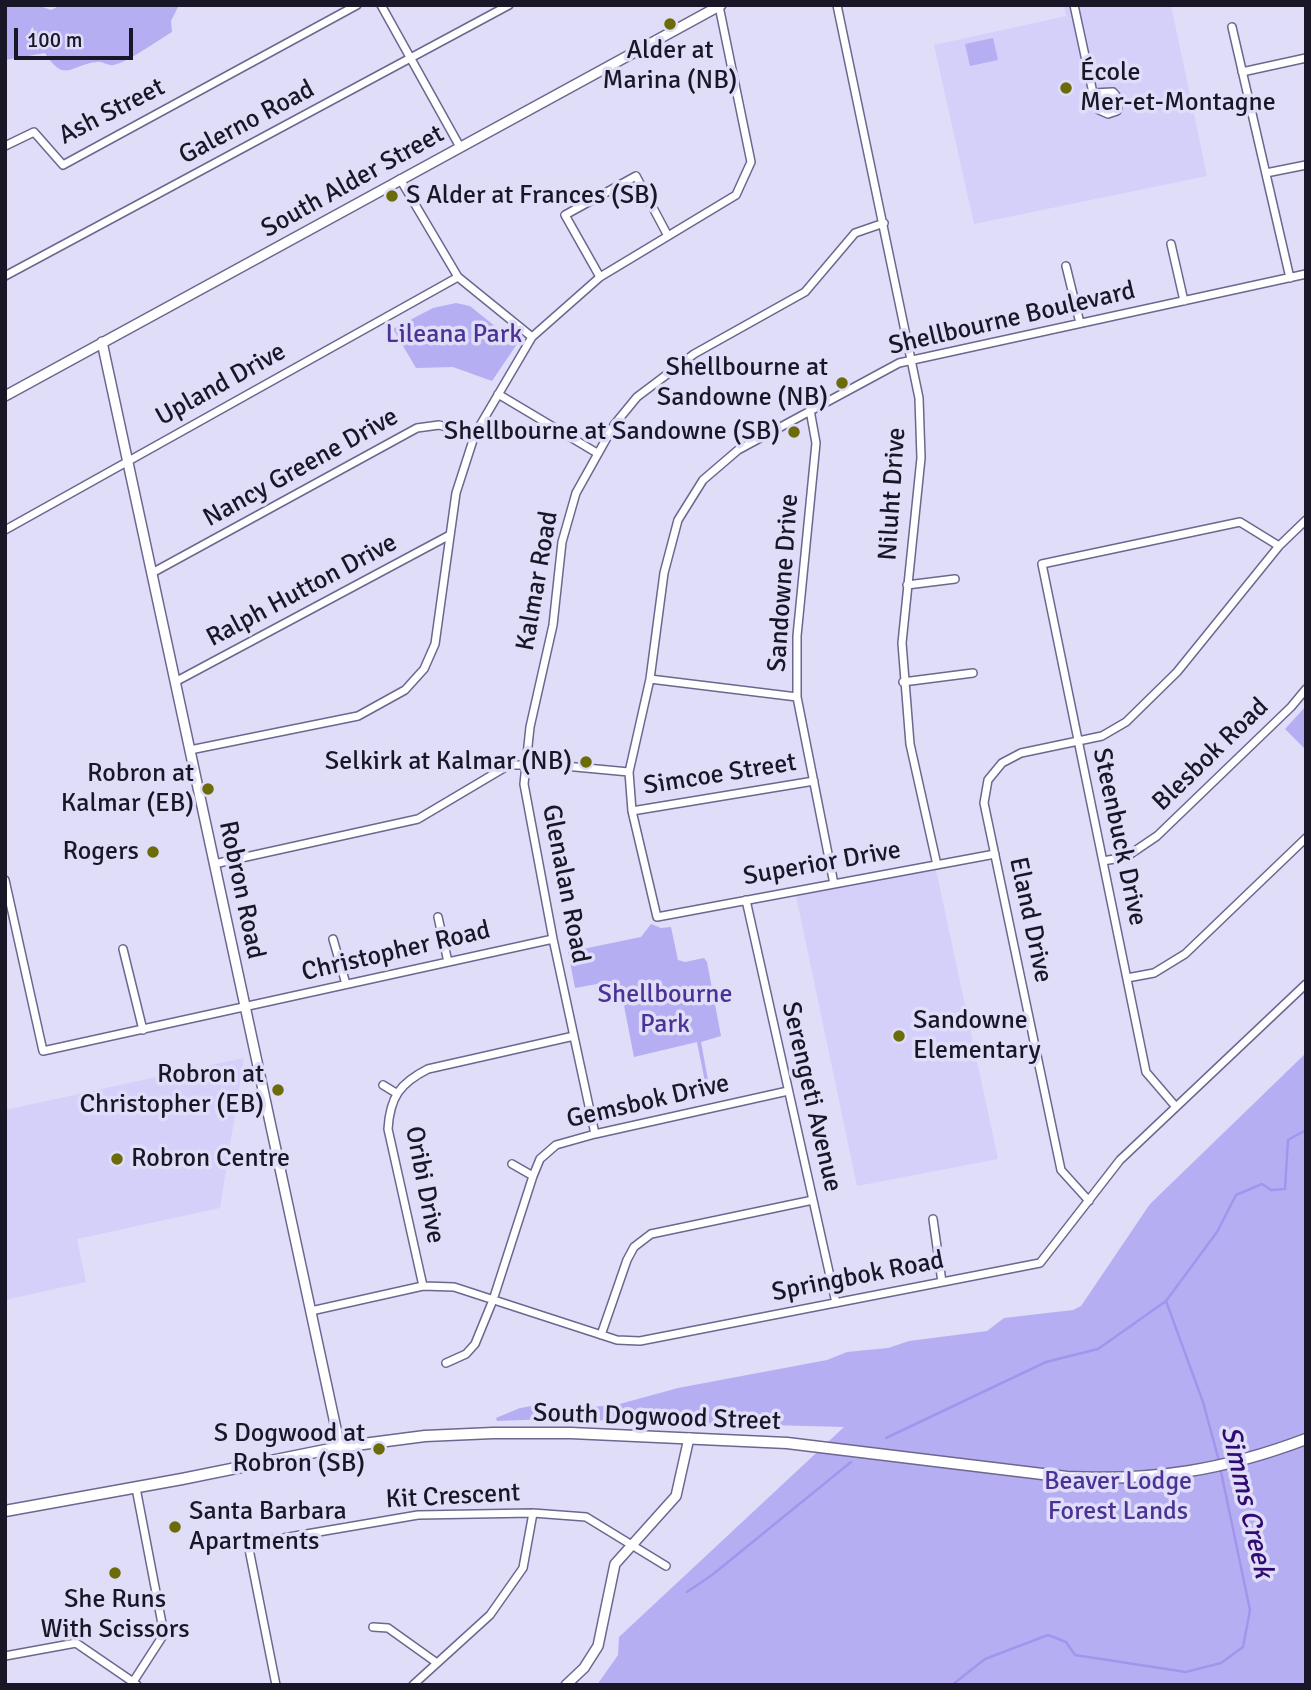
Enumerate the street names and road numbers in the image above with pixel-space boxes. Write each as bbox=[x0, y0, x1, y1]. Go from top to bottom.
street label: Ash Street bbox=[54, 72, 170, 152]
street label: Galerno Road bbox=[174, 74, 320, 172]
street label: South Alder Street bbox=[256, 119, 450, 245]
street label: Shellbourne Boulevard bbox=[886, 275, 1138, 363]
street label: Upland Drive bbox=[151, 336, 291, 434]
street label: Nancy Greene Drive bbox=[198, 401, 404, 535]
street label: Niluht Drive bbox=[873, 426, 913, 562]
street label: Sandowne Drive bbox=[762, 493, 806, 673]
street label: Kalmar Road bbox=[510, 509, 566, 653]
street label: Ralph Hutton Drive bbox=[201, 528, 403, 654]
street label: Blesbok Road bbox=[1147, 692, 1275, 818]
street label: Steenbuck Drive bbox=[1085, 745, 1153, 929]
street label: Simcoe Street bbox=[641, 748, 799, 802]
street label: Glenalan Road bbox=[534, 802, 596, 966]
street label: Robron Road bbox=[211, 818, 271, 962]
street label: Superior Drive bbox=[741, 835, 903, 893]
street label: Eland Drive bbox=[1001, 854, 1059, 986]
street label: Christopher Road bbox=[299, 915, 493, 989]
street label: Serengeti Avenue bbox=[774, 999, 848, 1195]
street label: Gemsbok Drive bbox=[564, 1068, 732, 1136]
street label: Oribi Drive bbox=[397, 1124, 451, 1246]
street label: Springbok Road bbox=[769, 1245, 947, 1309]
street label: South Dogwood Street bbox=[533, 1398, 781, 1438]
street label: Kit Crescent bbox=[385, 1478, 521, 1516]

